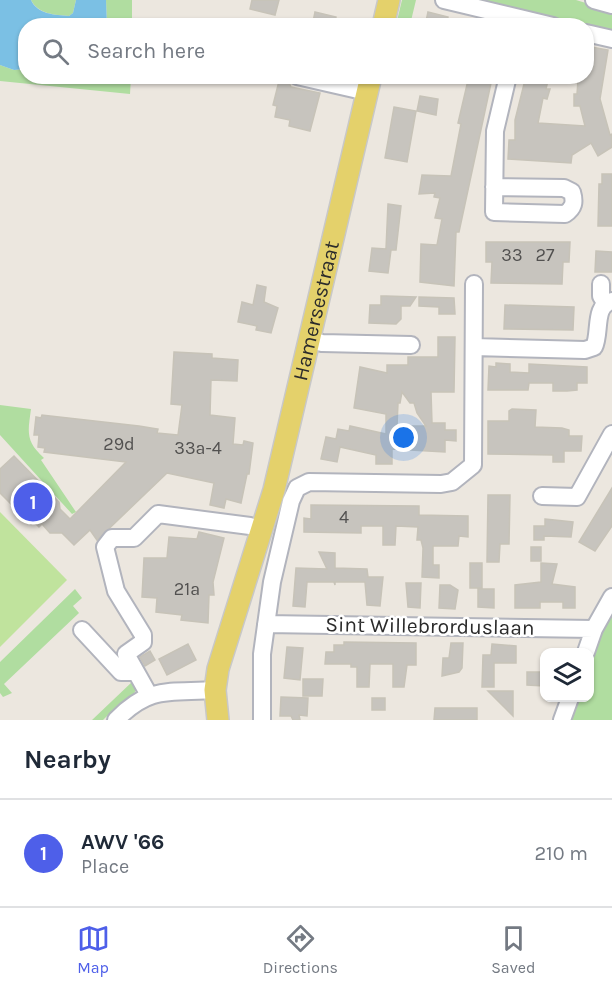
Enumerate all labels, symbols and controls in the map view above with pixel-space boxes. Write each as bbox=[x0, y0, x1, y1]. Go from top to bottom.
search box bbox=[18, 18, 594, 84]
icon: search bbox=[39, 35, 72, 68]
text: Search here bbox=[87, 38, 205, 64]
street label: Hamersestraat bbox=[288, 238, 344, 383]
house number: 33 bbox=[501, 244, 523, 266]
house number: 27 bbox=[536, 244, 555, 266]
your location bbox=[389, 423, 418, 452]
house number: 29d bbox=[103, 433, 135, 455]
house number: 33a-4 bbox=[174, 437, 222, 459]
pin: 1 bbox=[14, 480, 52, 524]
house number: 4 bbox=[339, 506, 349, 528]
house number: 21a bbox=[174, 578, 200, 600]
street label: Sint Willebrorduslaan bbox=[325, 612, 535, 640]
map controls bbox=[540, 648, 594, 702]
button: layers bbox=[540, 648, 594, 702]
text: Nearby bbox=[24, 744, 111, 775]
text: AWV '66 bbox=[81, 829, 164, 855]
text: 1 bbox=[40, 842, 47, 865]
text: 210 m bbox=[534, 842, 588, 865]
text: Place bbox=[81, 855, 129, 878]
tab: Map bbox=[77, 922, 110, 977]
tab: Directions bbox=[263, 922, 338, 977]
tab: Saved bbox=[491, 922, 535, 977]

